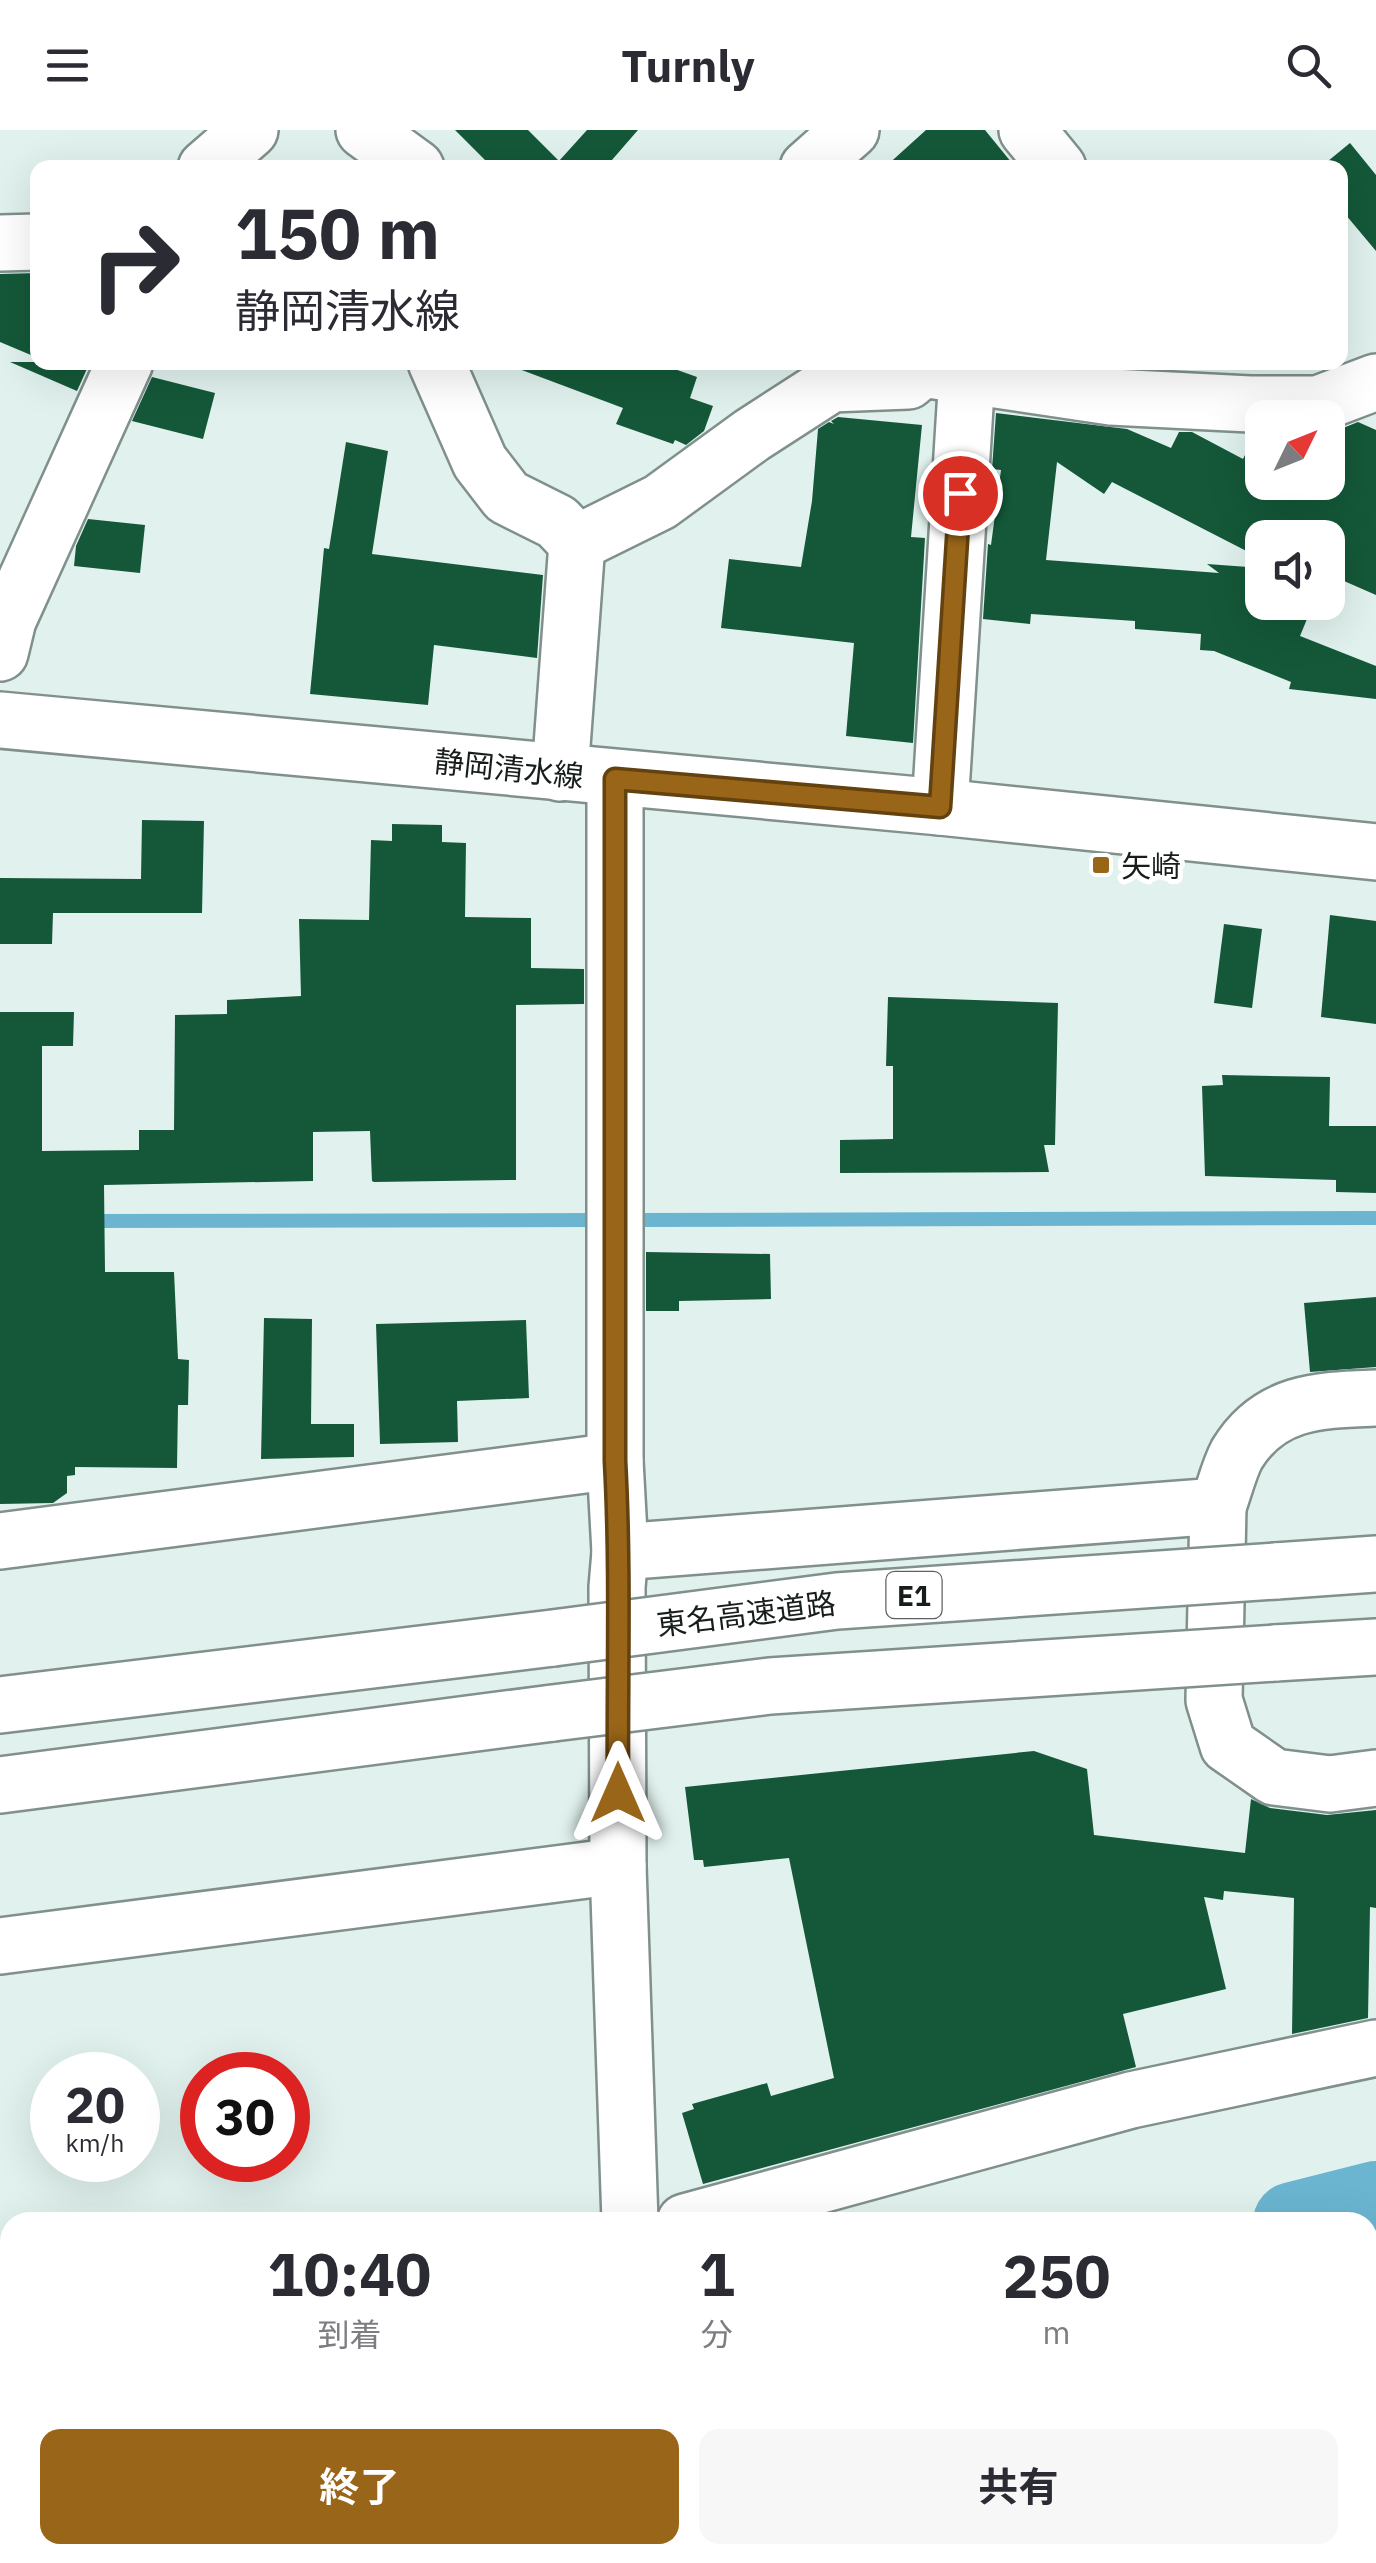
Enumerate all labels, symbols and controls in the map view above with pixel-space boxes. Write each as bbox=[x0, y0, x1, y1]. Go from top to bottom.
text: Turnly bbox=[621, 36, 755, 94]
icon: menu bbox=[40, 38, 95, 93]
icon: search bbox=[1281, 38, 1336, 93]
text: 150 m bbox=[235, 187, 440, 278]
icon: right bbox=[70, 200, 200, 330]
text: 静岡清水線 bbox=[235, 281, 460, 339]
north arrow bbox=[1245, 400, 1345, 500]
map controls bbox=[1245, 400, 1345, 620]
pin bbox=[918, 451, 1003, 536]
icon: arrive bbox=[933, 466, 988, 521]
button: sound bbox=[1245, 520, 1345, 620]
street label: 静岡清水線 bbox=[432, 741, 586, 795]
place label: 矢崎 bbox=[1121, 846, 1181, 885]
marker: 矢崎 bbox=[1090, 854, 1112, 876]
road number: E1 bbox=[886, 1572, 942, 1618]
street label: 東名高速道路 bbox=[654, 1583, 838, 1643]
position arrow bbox=[566, 1741, 670, 1845]
speed limit sign: 30 bbox=[180, 2052, 310, 2182]
text: 20 bbox=[65, 2072, 125, 2137]
text: km/h bbox=[66, 2126, 124, 2159]
text: 10:40 bbox=[268, 2234, 431, 2313]
text: 1 bbox=[699, 2234, 735, 2313]
text: 250 bbox=[1002, 2236, 1110, 2315]
text: m bbox=[1042, 2311, 1070, 2353]
text: 到着 bbox=[317, 2313, 381, 2355]
text: 分 bbox=[701, 2313, 733, 2355]
button: 終了 bbox=[40, 2429, 679, 2544]
button: 共有 bbox=[699, 2429, 1338, 2544]

